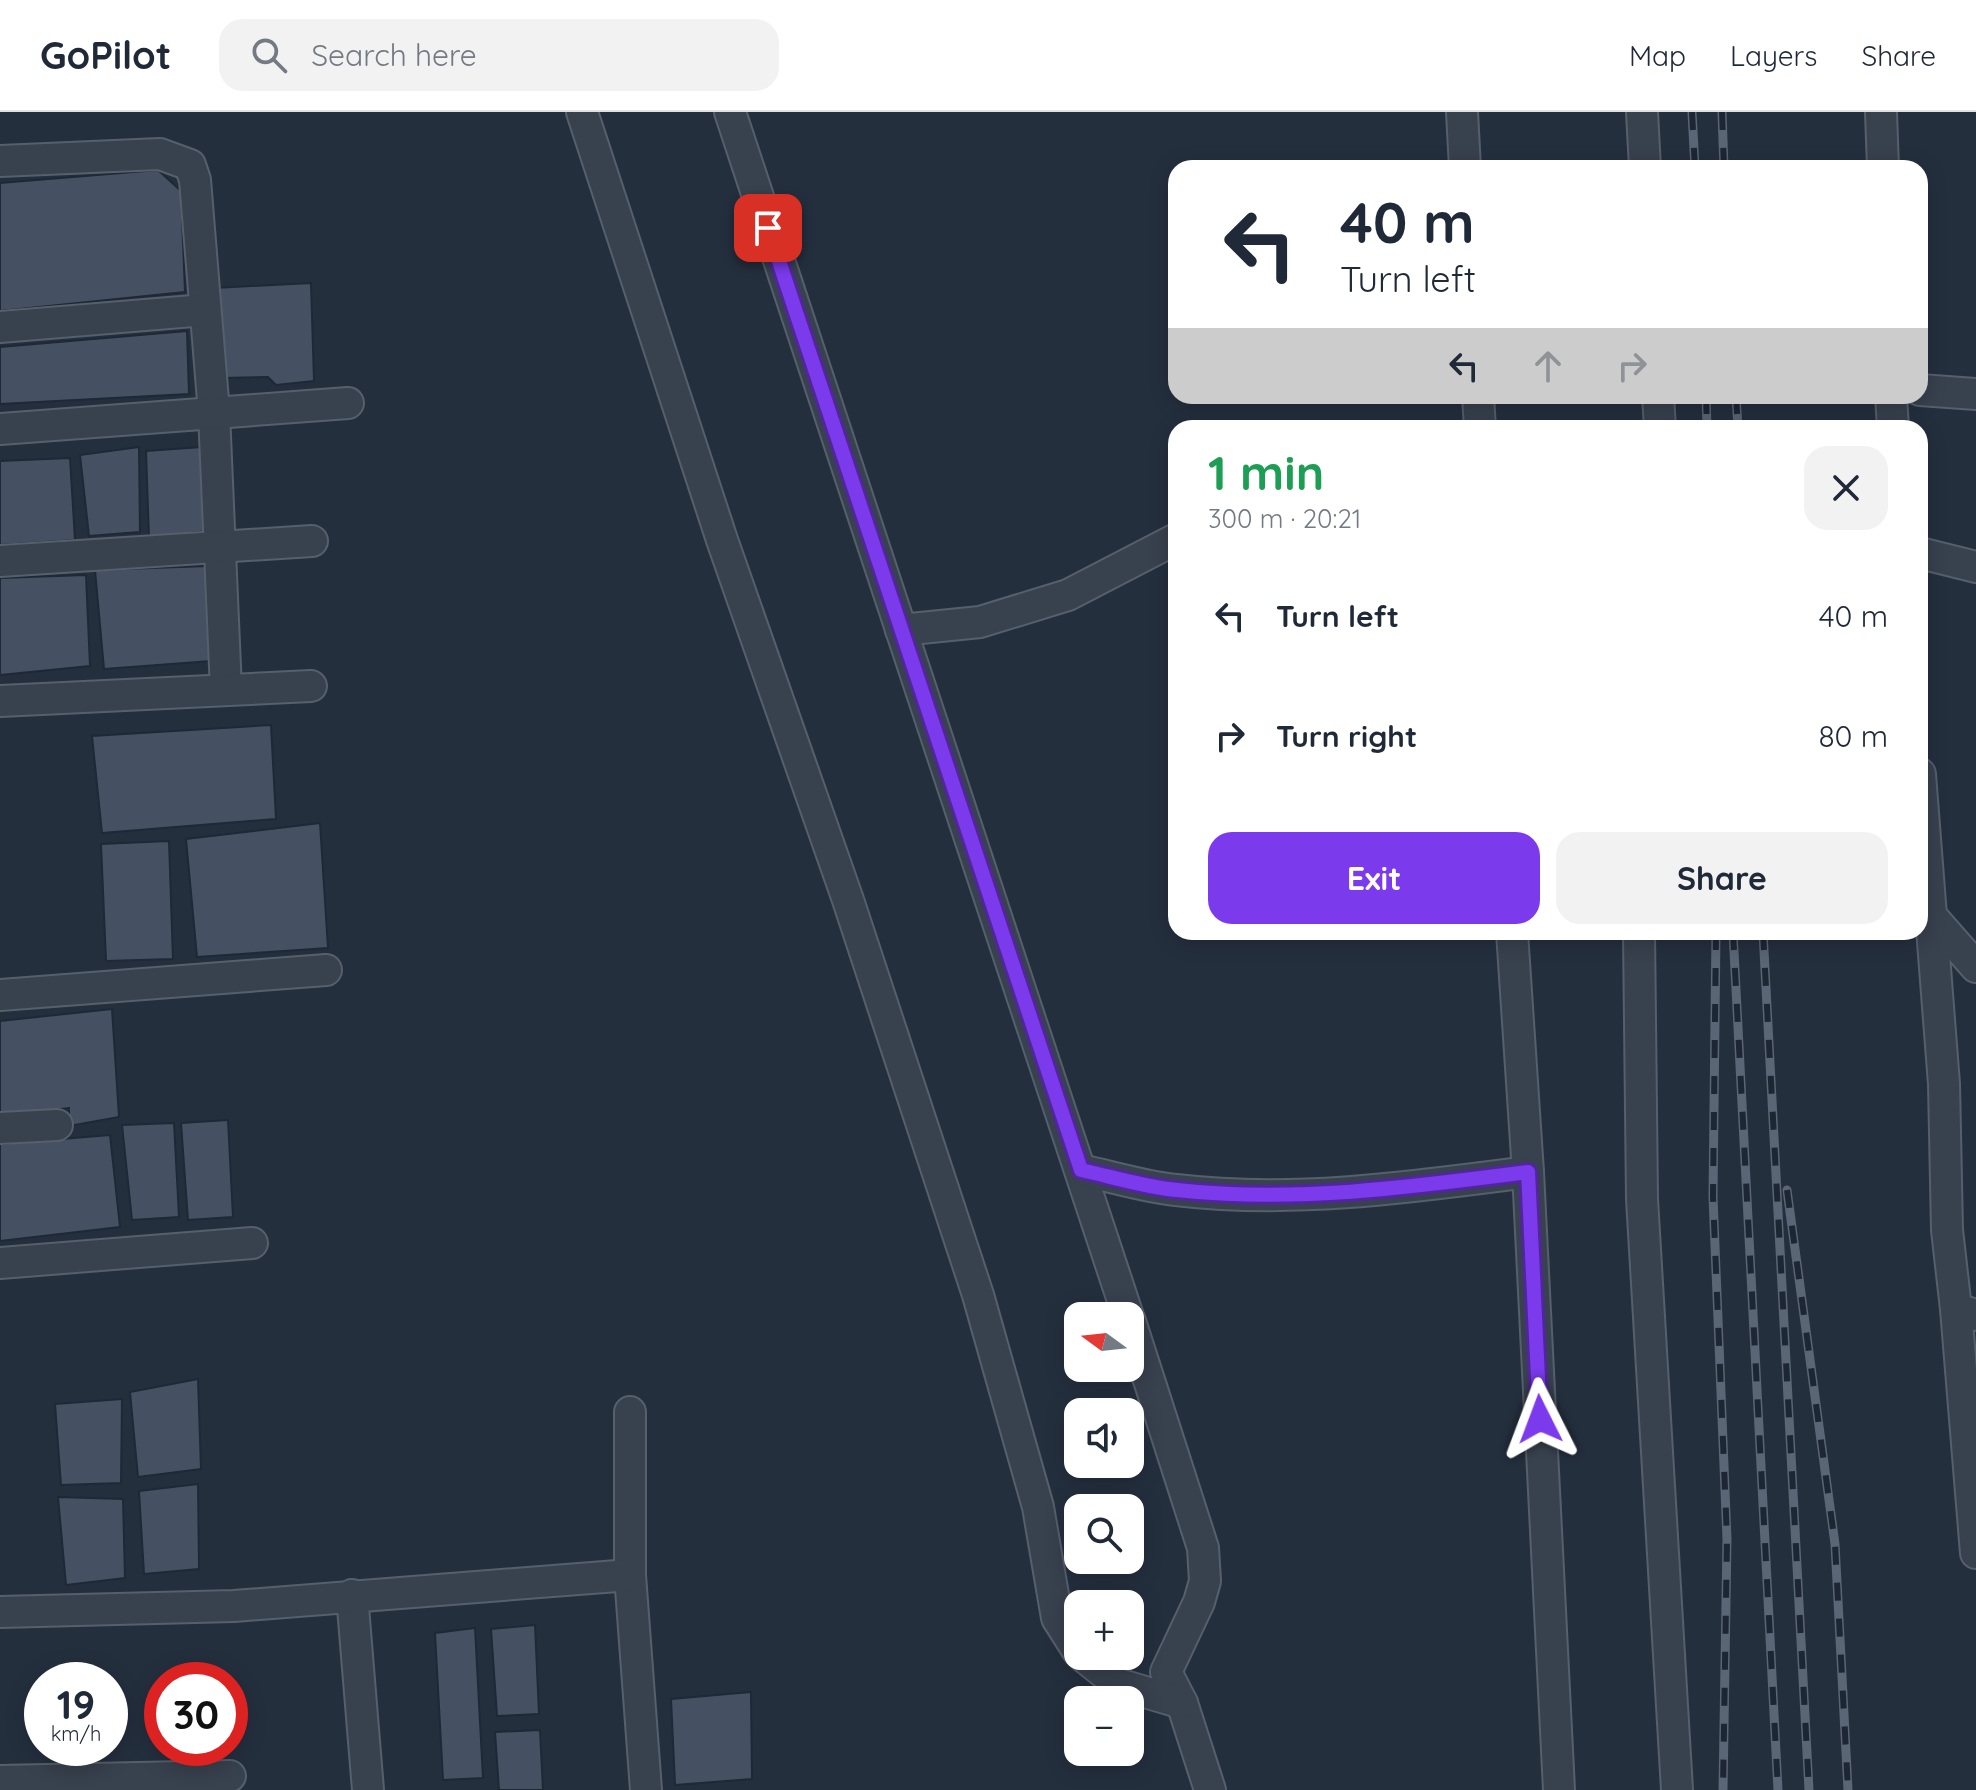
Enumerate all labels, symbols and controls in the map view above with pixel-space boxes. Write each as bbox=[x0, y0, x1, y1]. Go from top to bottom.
search box bbox=[219, 19, 779, 91]
text: GoPilot bbox=[40, 31, 171, 79]
icon: search bbox=[247, 33, 291, 77]
text: Search here bbox=[311, 36, 477, 74]
text: Map bbox=[1629, 38, 1686, 73]
text: Layers bbox=[1730, 38, 1817, 73]
text: Share bbox=[1861, 38, 1936, 73]
text: 40 m bbox=[1340, 187, 1475, 257]
icon: left bbox=[1208, 192, 1312, 296]
pin bbox=[734, 194, 802, 262]
icon: arrive bbox=[746, 206, 790, 250]
text: Turn left bbox=[1340, 256, 1476, 301]
icon: left bbox=[1442, 344, 1486, 388]
icon: ahead bbox=[1526, 344, 1570, 388]
icon: right bbox=[1610, 344, 1654, 388]
text: 1 min bbox=[1208, 442, 1324, 502]
button: close bbox=[1804, 446, 1888, 530]
text: 300 m · 20:21 bbox=[1208, 502, 1361, 535]
icon: left bbox=[1208, 594, 1252, 638]
text: Turn left bbox=[1276, 597, 1399, 635]
text: 40 m bbox=[1819, 597, 1888, 635]
icon: right bbox=[1208, 714, 1252, 758]
text: Turn right bbox=[1276, 717, 1417, 755]
text: 80 m bbox=[1818, 717, 1888, 755]
button: Exit bbox=[1208, 832, 1540, 924]
button: Share bbox=[1556, 832, 1888, 924]
north arrow bbox=[1064, 1302, 1144, 1382]
map controls bbox=[1064, 1302, 1144, 1766]
position arrow bbox=[1498, 1377, 1582, 1461]
button: sound bbox=[1064, 1398, 1144, 1478]
button: search bbox=[1064, 1494, 1144, 1574]
button: + bbox=[1064, 1590, 1144, 1670]
speed limit sign: 30 bbox=[144, 1662, 248, 1766]
text: 19 bbox=[57, 1679, 95, 1729]
button: − bbox=[1064, 1686, 1144, 1766]
text: km/h bbox=[51, 1721, 101, 1746]

